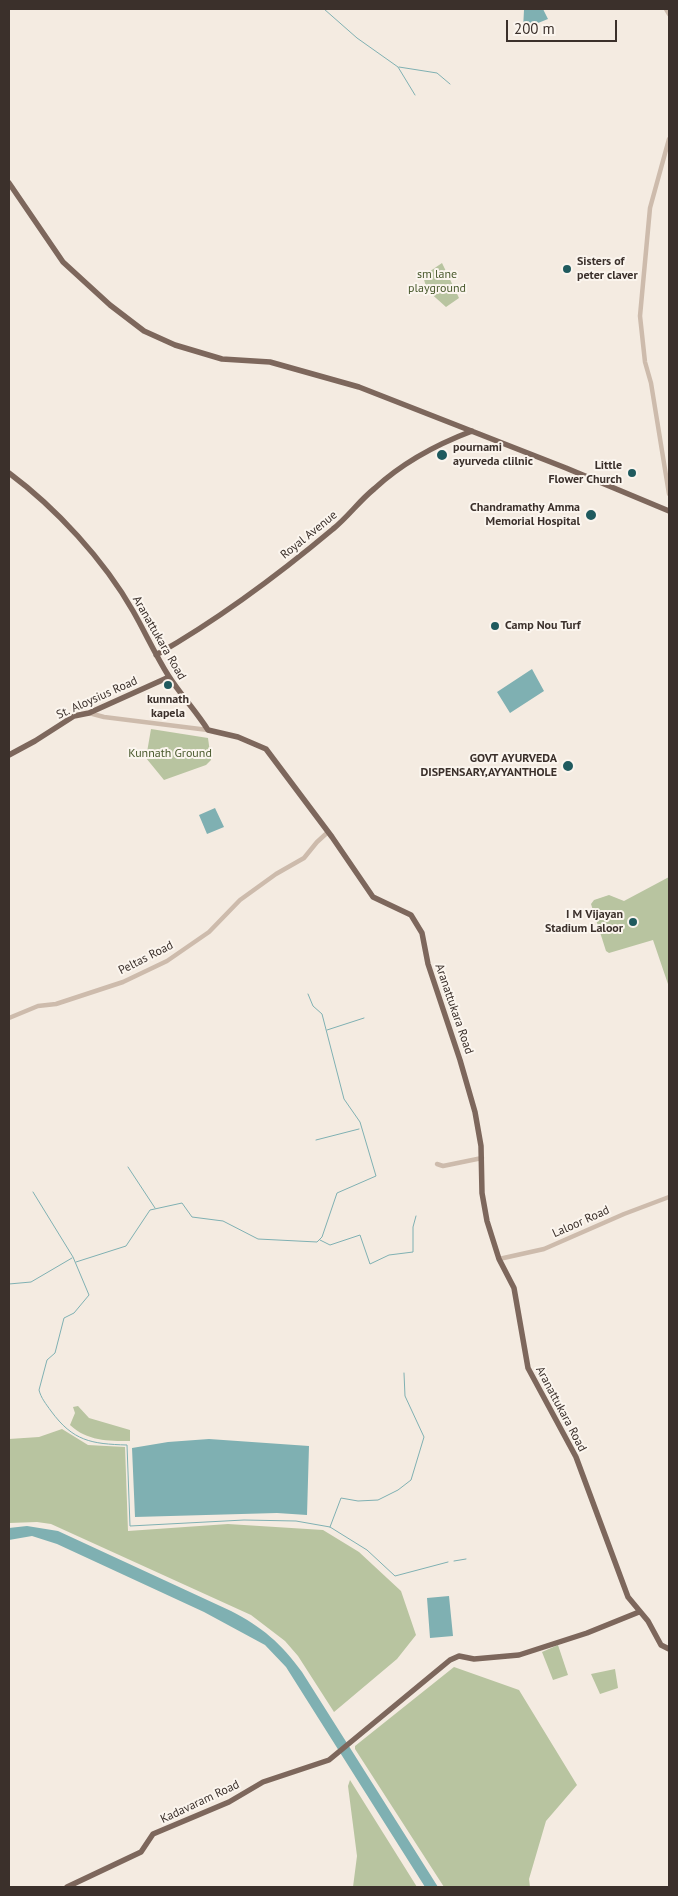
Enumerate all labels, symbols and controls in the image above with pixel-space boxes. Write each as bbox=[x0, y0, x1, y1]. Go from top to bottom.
scale bar bbox=[508, 10, 619, 42]
text: 200 m bbox=[514, 19, 555, 38]
place label: Sisters of peter claver bbox=[577, 255, 638, 283]
marker: Sisters of peter claver bbox=[561, 263, 573, 275]
park label: sm lane playground bbox=[408, 268, 466, 296]
place label: pournami ayurveda clilnic bbox=[453, 441, 533, 469]
marker: pournami ayurveda clilnic bbox=[435, 448, 449, 462]
place label: Little Flower Church bbox=[549, 459, 622, 487]
marker: Little Flower Church bbox=[626, 467, 638, 479]
place label: Chandramathy Amma Memorial Hospital bbox=[470, 501, 580, 529]
street label: Royal Avenue bbox=[278, 508, 340, 562]
marker: Chandramathy Amma Memorial Hospital bbox=[584, 508, 598, 522]
street label: Aranattukara Road bbox=[129, 593, 189, 683]
place label: Camp Nou Turf bbox=[505, 619, 581, 633]
marker: Camp Nou Turf bbox=[489, 620, 501, 632]
street label: St. Aloysius Road bbox=[54, 674, 140, 722]
marker: kunnath kapela bbox=[162, 679, 174, 691]
place label: kunnath kapela bbox=[147, 693, 189, 721]
park label: Kunnath Ground bbox=[128, 747, 212, 761]
place label: GOVT AYURVEDA DISPENSARY,AYYANTHOLE bbox=[421, 752, 557, 780]
marker: GOVT AYURVEDA DISPENSARY,AYYANTHOLE bbox=[561, 759, 575, 773]
place label: I M Vijayan Stadium Laloor bbox=[545, 908, 623, 936]
marker: I M Vijayan Stadium Laloor bbox=[627, 916, 639, 928]
street label: Peltas Road bbox=[116, 938, 176, 978]
street label: Aranattukara Road bbox=[432, 962, 476, 1056]
street label: Laloor Road bbox=[550, 1203, 612, 1241]
street label: Aranattukara Road bbox=[532, 1364, 590, 1454]
street label: Kadavaram Road bbox=[158, 1777, 242, 1827]

